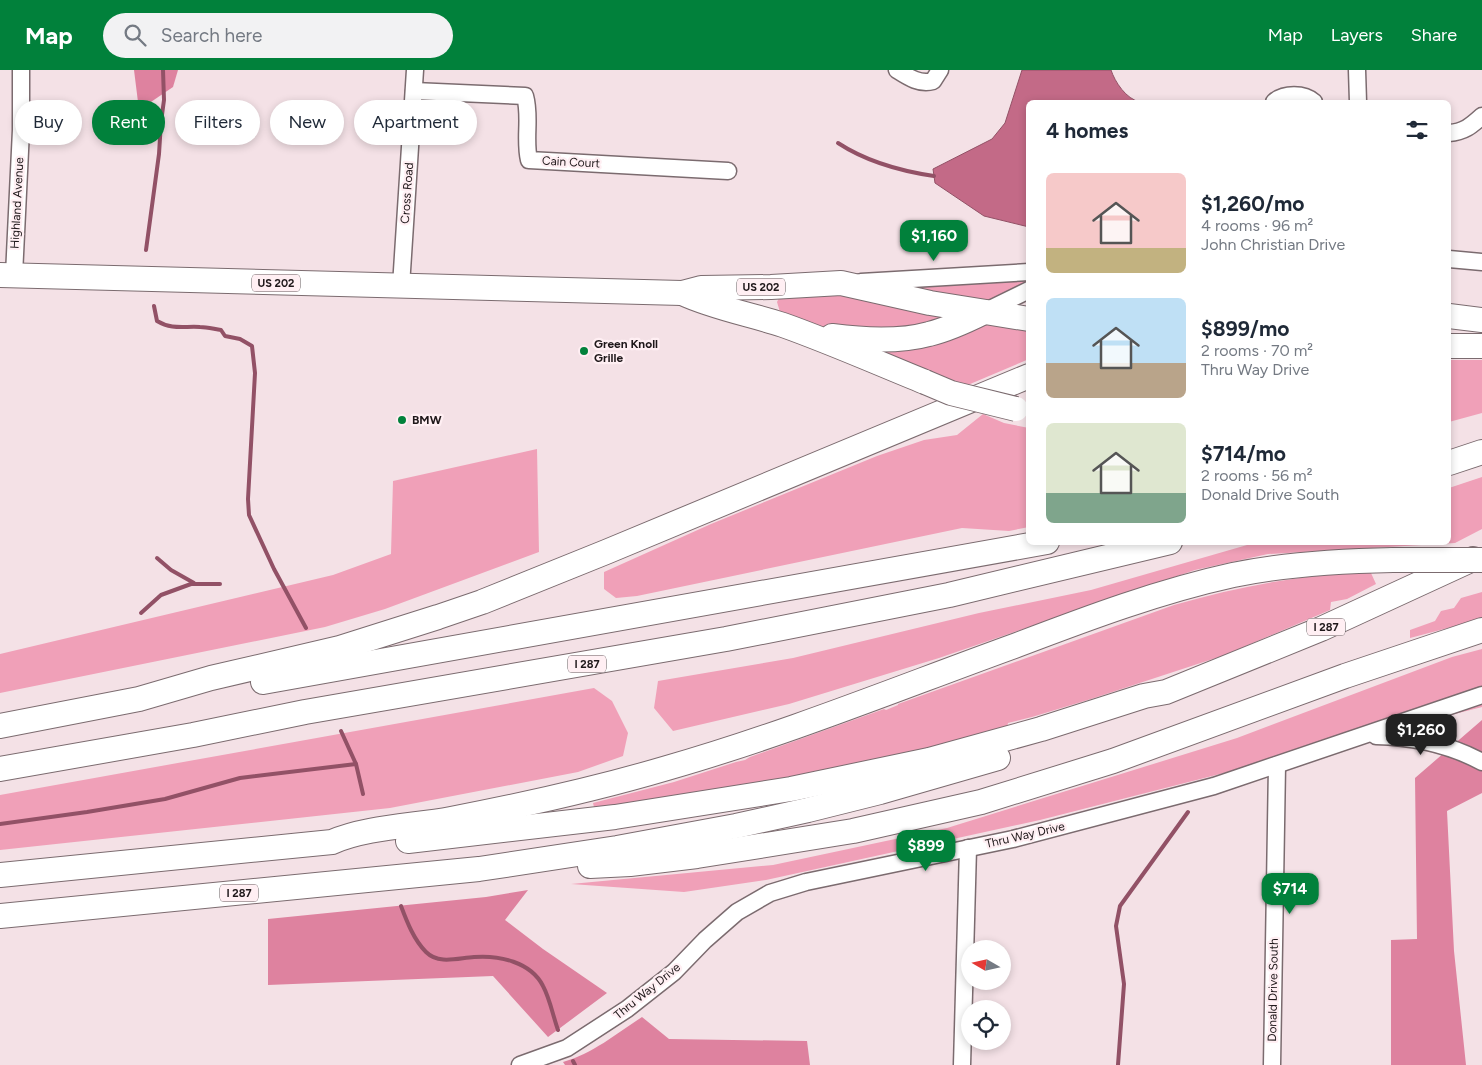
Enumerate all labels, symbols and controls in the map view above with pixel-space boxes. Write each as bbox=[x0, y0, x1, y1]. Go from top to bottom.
search box bbox=[103, 13, 453, 58]
text: Map bbox=[25, 21, 73, 50]
icon: search bbox=[121, 21, 149, 49]
text: Search here bbox=[161, 24, 262, 47]
text: Map bbox=[1268, 24, 1303, 46]
text: Layers bbox=[1331, 24, 1383, 46]
text: Share bbox=[1411, 24, 1457, 46]
chip: Buy bbox=[15, 100, 82, 145]
chip: Rent bbox=[92, 100, 165, 145]
chip: Filters bbox=[175, 100, 260, 145]
chip: New bbox=[270, 100, 344, 145]
chip: Apartment bbox=[354, 100, 477, 145]
icon: filters bbox=[1403, 116, 1431, 144]
text: 4 homes bbox=[1046, 118, 1128, 143]
street label: Cain Court bbox=[542, 153, 601, 171]
street label: Highland Avenue bbox=[8, 156, 26, 249]
street label: Cross Road bbox=[398, 162, 416, 224]
text: $1,260/mo bbox=[1201, 191, 1304, 216]
icon: home bbox=[1086, 193, 1146, 253]
text: 4 rooms · 96 m² bbox=[1201, 216, 1313, 235]
pin: $1,160 bbox=[893, 220, 975, 262]
text: $1,160 bbox=[911, 226, 957, 245]
text: John Christian Drive bbox=[1201, 235, 1345, 254]
road number: US 202 bbox=[252, 274, 300, 292]
road number: US 202 bbox=[737, 278, 785, 296]
text: $899/mo bbox=[1201, 316, 1289, 341]
icon: home bbox=[1086, 318, 1146, 378]
place label: Green Knoll Grille bbox=[594, 337, 658, 365]
text: 2 rooms · 70 m² bbox=[1201, 341, 1313, 360]
marker: Green Knoll Grille bbox=[578, 345, 590, 357]
text: Thru Way Drive bbox=[1201, 360, 1309, 379]
place label: BMW bbox=[412, 413, 442, 427]
marker: BMW bbox=[396, 414, 408, 426]
text: $714/mo bbox=[1201, 441, 1286, 466]
icon: home bbox=[1086, 443, 1146, 503]
text: 2 rooms · 56 m² bbox=[1201, 466, 1313, 485]
text: Donald Drive South bbox=[1201, 485, 1339, 504]
road number: I 287 bbox=[1307, 618, 1345, 636]
road number: I 287 bbox=[568, 656, 606, 672]
pin: $1,260 bbox=[1380, 714, 1462, 756]
text: $1,260 bbox=[1397, 720, 1445, 739]
street label: Thru Way Drive bbox=[984, 819, 1067, 851]
pin: $899 bbox=[896, 830, 956, 872]
text: $899 bbox=[907, 836, 945, 855]
pin: $714 bbox=[1260, 872, 1320, 915]
text: $714 bbox=[1273, 879, 1307, 898]
road number: I 287 bbox=[220, 884, 258, 901]
street label: Donald Drive South bbox=[1265, 938, 1281, 1042]
north arrow bbox=[961, 940, 1011, 990]
map controls bbox=[961, 940, 1011, 1050]
street label: Thru Way Drive bbox=[611, 960, 683, 1022]
button: locate bbox=[961, 1000, 1011, 1050]

